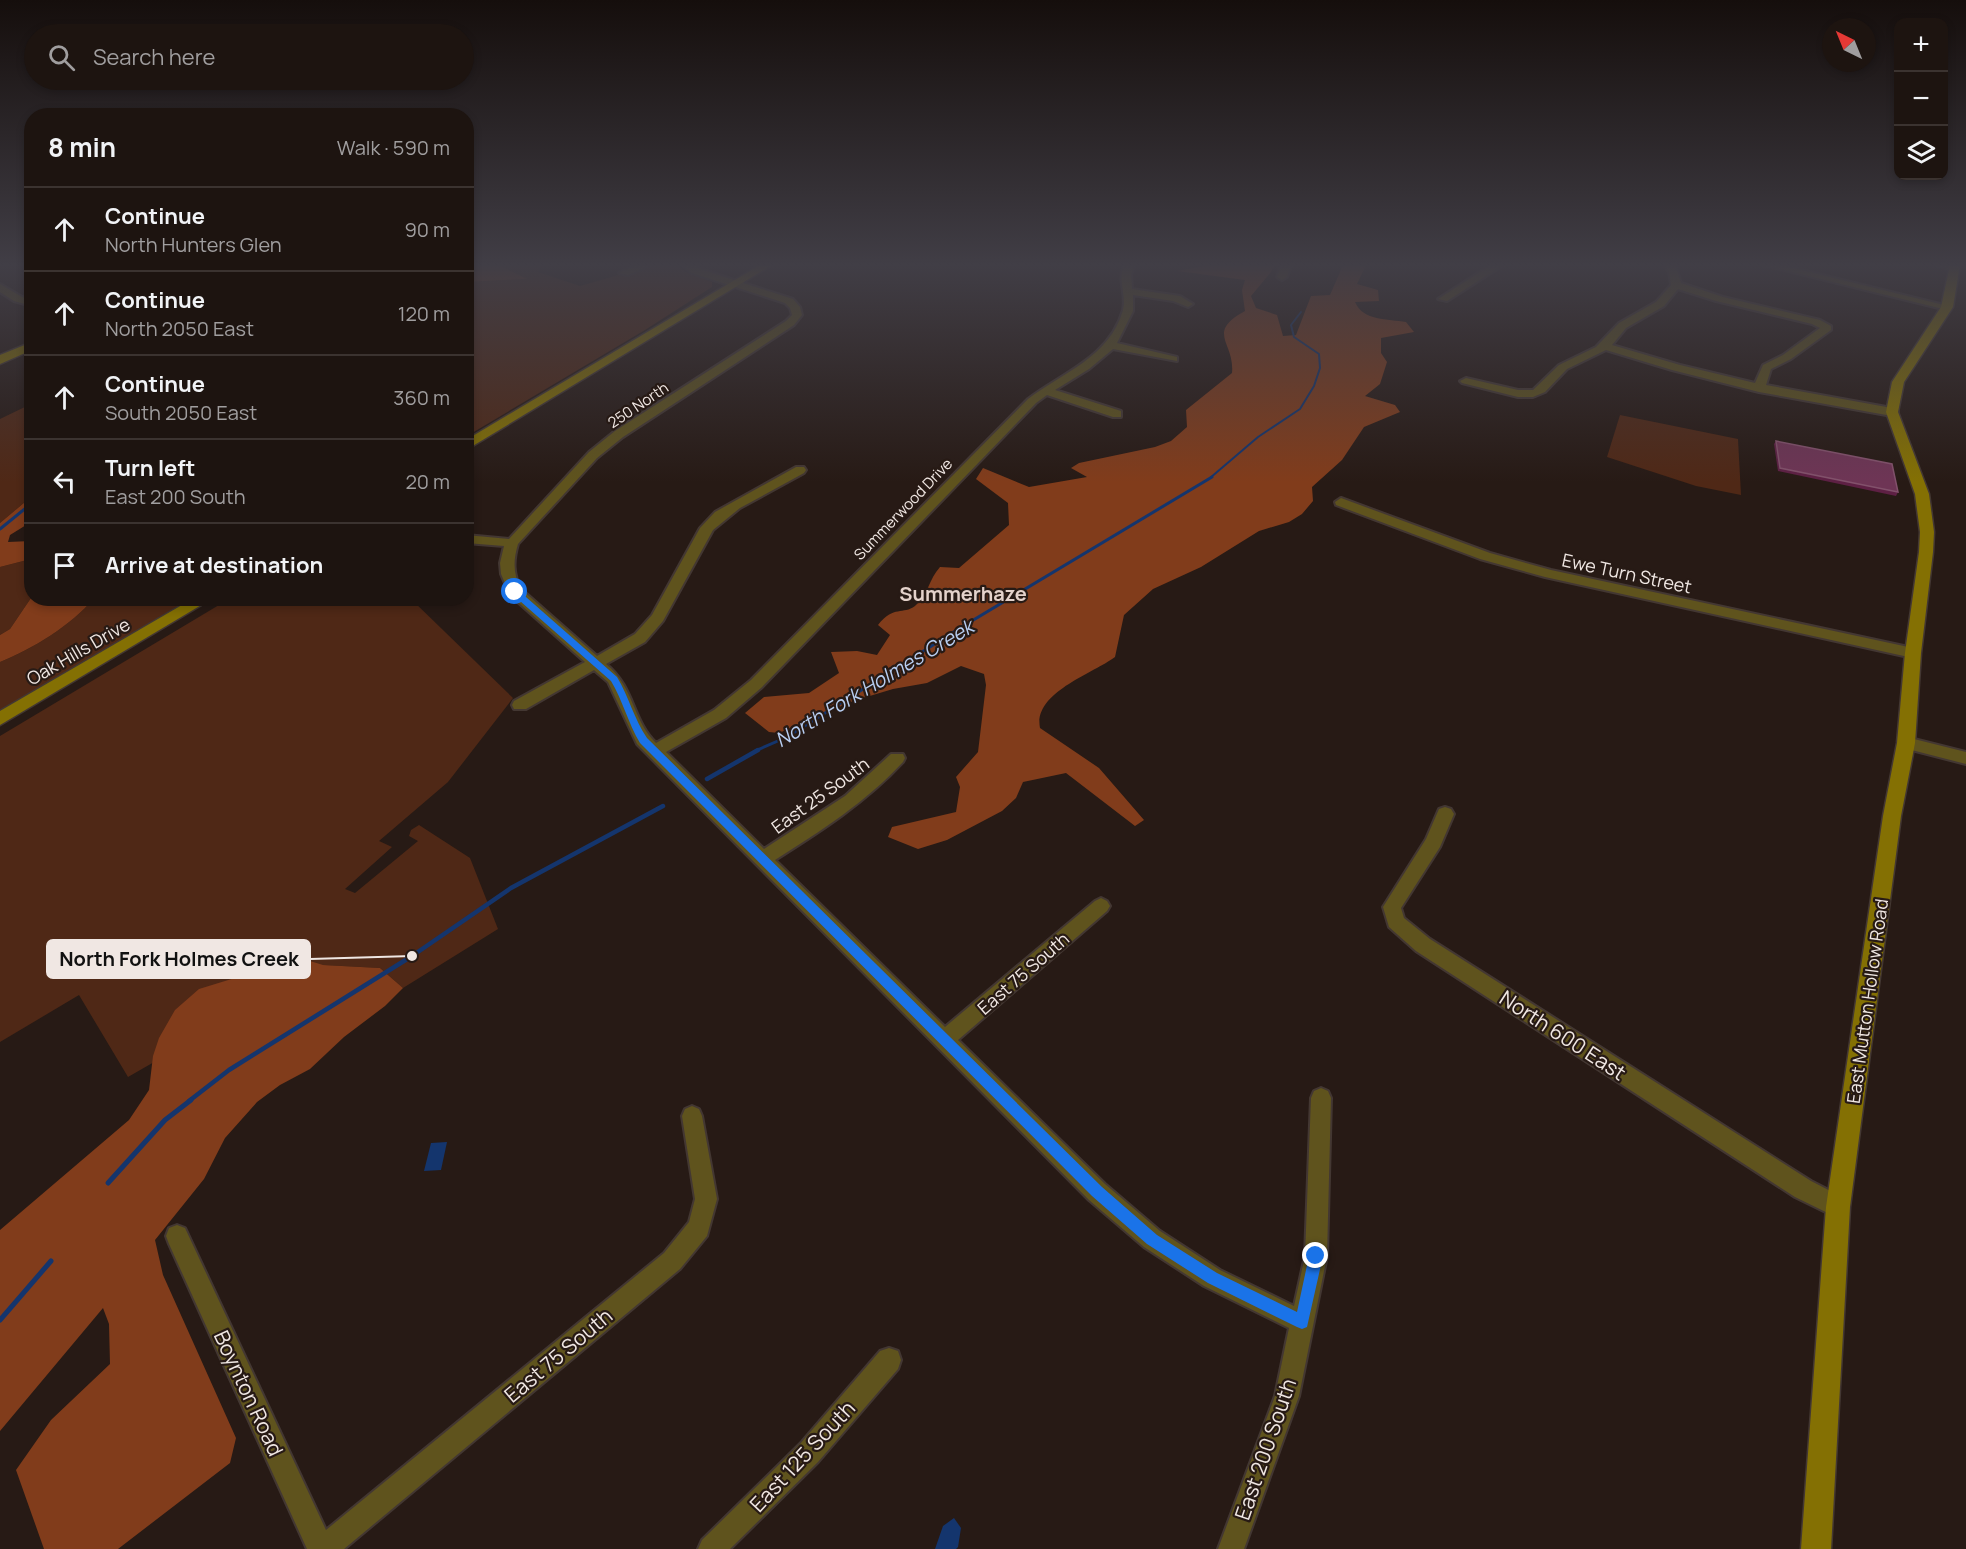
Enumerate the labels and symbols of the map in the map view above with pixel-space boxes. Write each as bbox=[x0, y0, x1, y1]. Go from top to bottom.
north arrow bbox=[1822, 18, 1876, 72]
street label: 250 North bbox=[604, 377, 672, 433]
street label: Summerwood Drive bbox=[849, 453, 957, 564]
street label: Ewe Turn Street bbox=[1560, 548, 1694, 598]
route start bbox=[501, 578, 527, 604]
district label: Summerhaze bbox=[899, 580, 1027, 607]
water label: North Fork Holmes Creek bbox=[770, 611, 981, 753]
street label: Oak Hills Drive bbox=[22, 612, 134, 690]
street label: East 25 South bbox=[766, 751, 874, 839]
street label: East Mutton Hollow Road bbox=[1841, 897, 1893, 1105]
street label: East 75 South bbox=[972, 927, 1074, 1019]
callout: North Fork Holmes Creek bbox=[47, 940, 310, 978]
text: North Fork Holmes Creek bbox=[59, 945, 300, 972]
street label: North 600 East bbox=[1494, 984, 1632, 1086]
route end bbox=[1302, 1242, 1328, 1268]
street label: East 75 South bbox=[498, 1302, 618, 1408]
street label: Boynton Road bbox=[208, 1326, 290, 1460]
street label: East 200 South bbox=[1228, 1375, 1302, 1523]
street label: East 125 South bbox=[743, 1394, 861, 1518]

